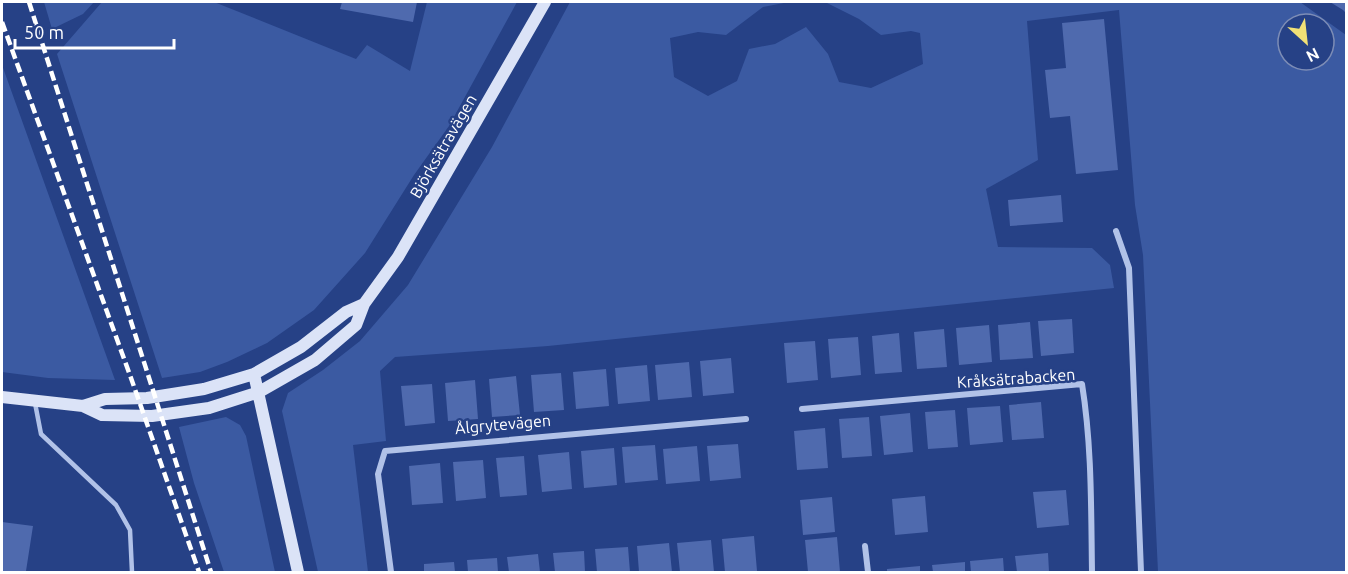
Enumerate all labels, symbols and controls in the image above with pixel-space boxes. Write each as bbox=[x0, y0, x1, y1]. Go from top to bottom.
scale bar bbox=[15, 12, 174, 50]
north arrow bbox=[1276, 12, 1336, 72]
text: 50 m bbox=[24, 22, 64, 42]
text: N bbox=[1303, 45, 1322, 66]
street label: Björksätravägen bbox=[406, 91, 480, 201]
street label: Kråksätrabacken bbox=[956, 365, 1076, 391]
street label: Ålgrytevägen bbox=[454, 411, 552, 437]

